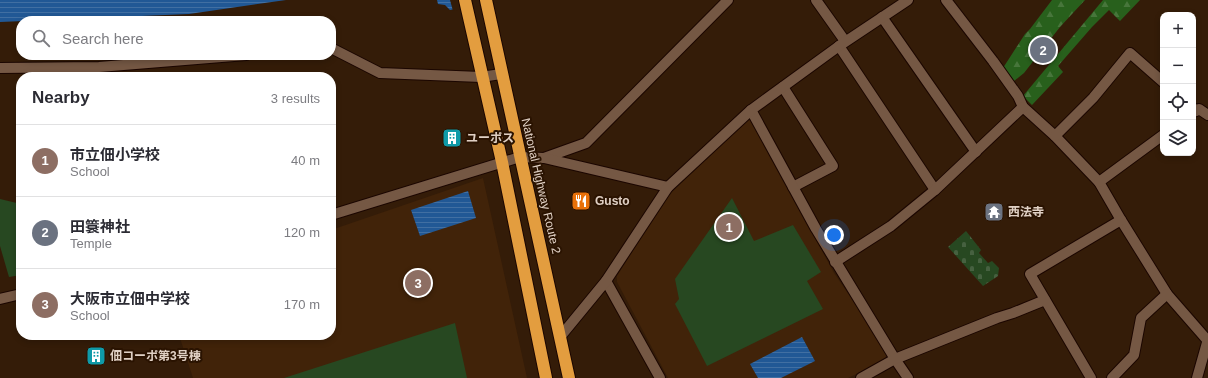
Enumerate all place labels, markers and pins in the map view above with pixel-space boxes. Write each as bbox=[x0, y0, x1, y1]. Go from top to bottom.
pin: 2 bbox=[1030, 35, 1056, 65]
building icon: ユーポス bbox=[441, 127, 463, 149]
place label: ユーポス bbox=[466, 131, 514, 145]
restaurant icon: Gusto bbox=[570, 190, 592, 212]
place label: Gusto bbox=[595, 194, 630, 208]
temple icon: 西法寺 bbox=[983, 201, 1005, 223]
place label: 西法寺 bbox=[1008, 205, 1044, 219]
pin: 1 bbox=[716, 212, 742, 242]
pin: 3 bbox=[405, 268, 431, 298]
building icon: 佃コーポ第3号棟 bbox=[85, 345, 107, 367]
place label: 佃コーポ第3号棟 bbox=[110, 349, 201, 363]

